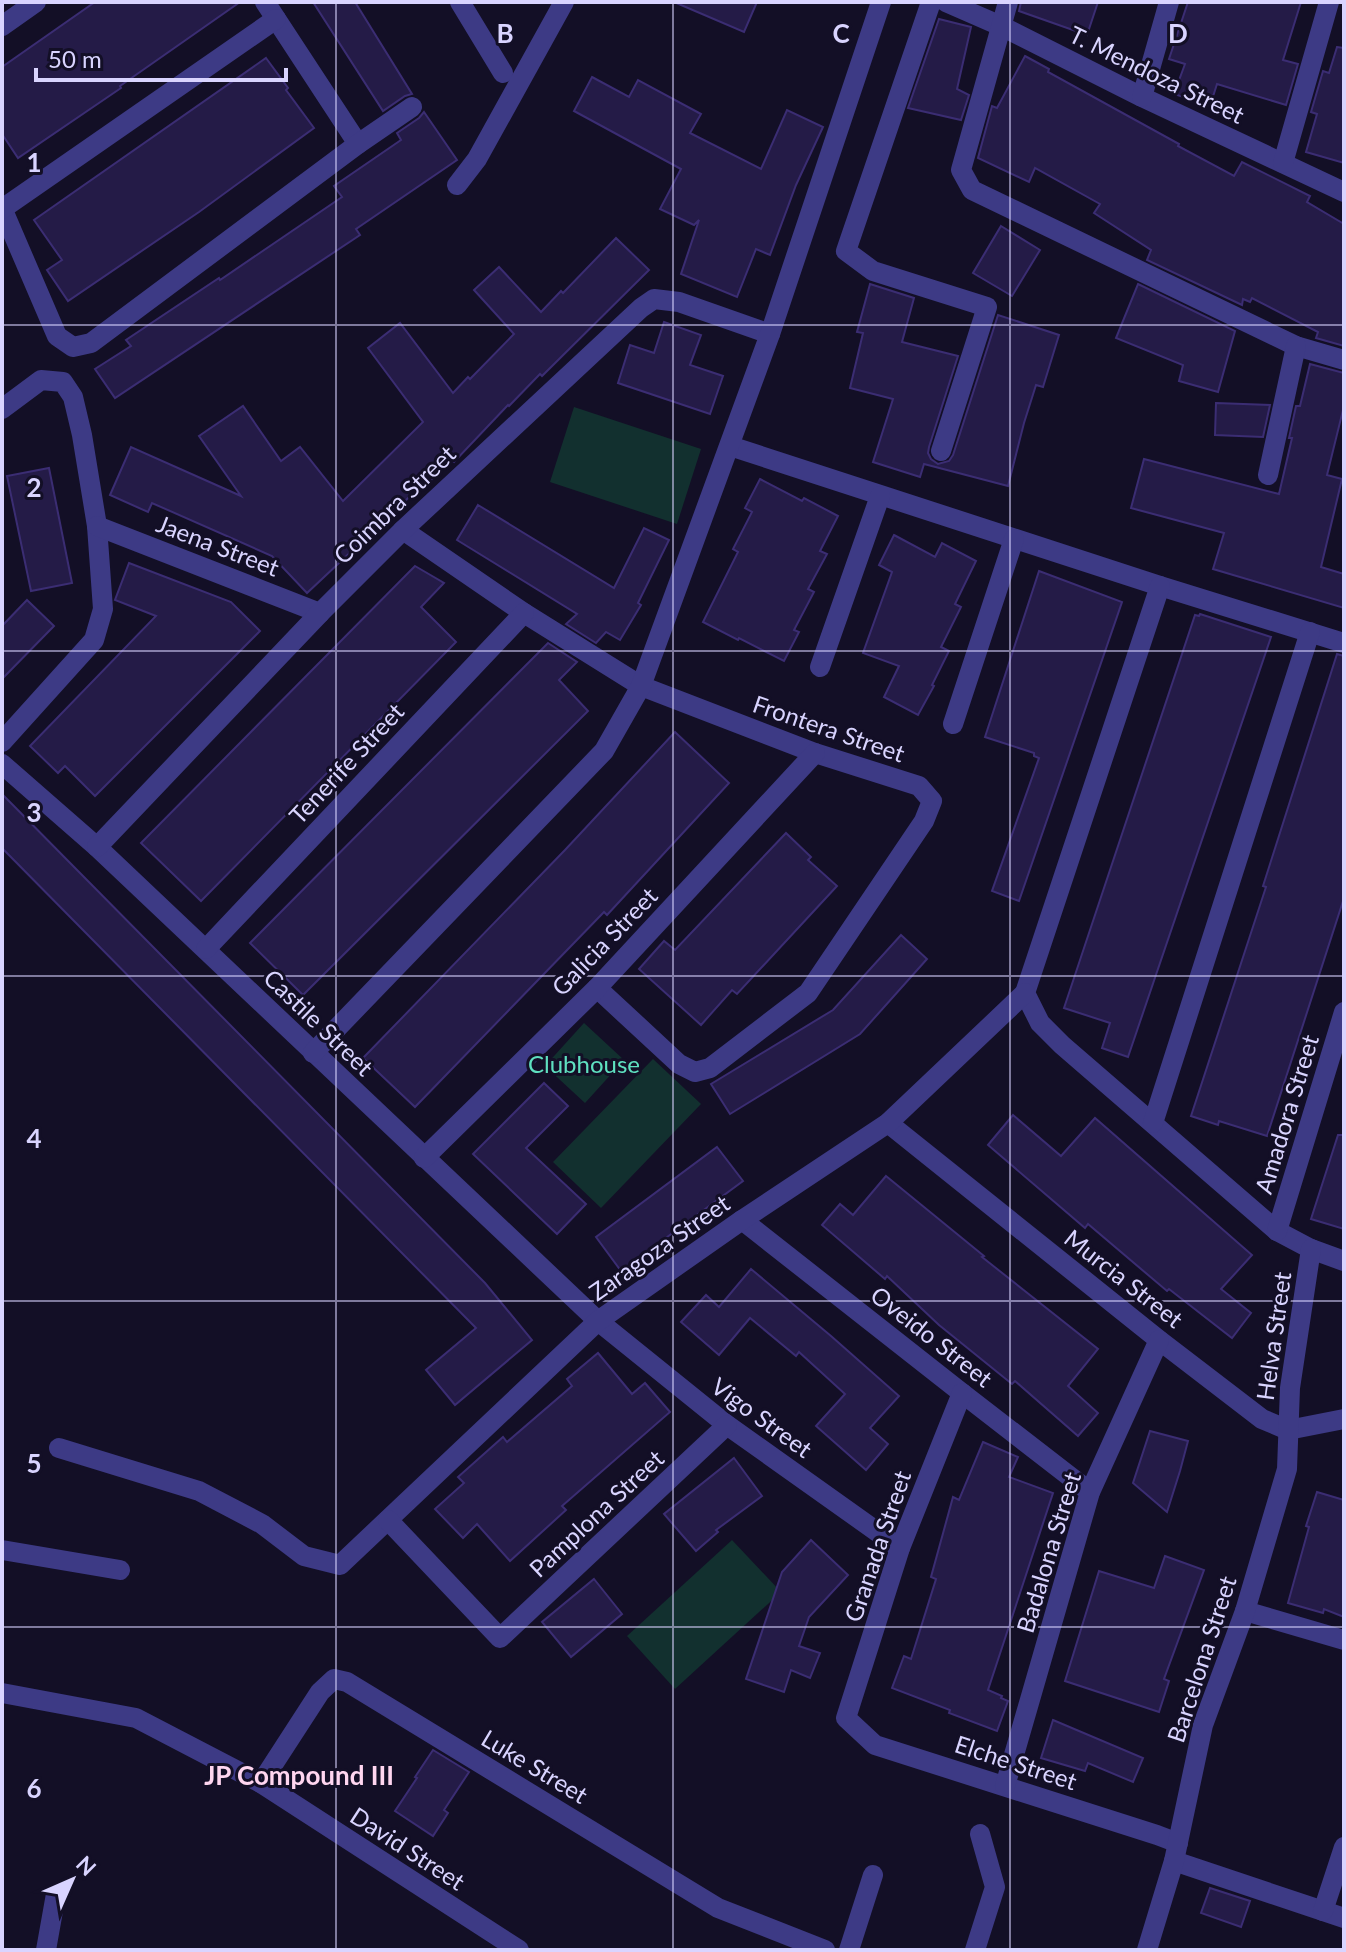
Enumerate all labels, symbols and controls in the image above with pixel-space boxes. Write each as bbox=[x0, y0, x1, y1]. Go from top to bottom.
text: B bbox=[496, 17, 514, 49]
text: C bbox=[832, 17, 850, 49]
text: D bbox=[1168, 17, 1188, 49]
street label: T. Mendoza Street bbox=[1065, 19, 1250, 129]
scale bar bbox=[36, 32, 286, 82]
text: 50 m bbox=[48, 44, 102, 73]
text: 1 bbox=[26, 146, 42, 178]
street label: Coimbra Street bbox=[327, 438, 461, 569]
text: 2 bbox=[26, 471, 42, 503]
street label: Jaena Street bbox=[153, 508, 284, 582]
street label: Frontera Street bbox=[749, 688, 909, 768]
street label: Tenerife Street bbox=[283, 696, 410, 829]
text: 3 bbox=[26, 796, 42, 828]
street label: Galicia Street bbox=[545, 881, 663, 1001]
street label: Castile Street bbox=[258, 963, 380, 1082]
street label: Amadora Street bbox=[1248, 1031, 1324, 1197]
park label: Clubhouse bbox=[528, 1049, 640, 1078]
text: 4 bbox=[26, 1122, 42, 1154]
street label: Zaragoza Street bbox=[583, 1188, 735, 1306]
street label: Murcia Street bbox=[1059, 1223, 1189, 1333]
street label: Helva Street bbox=[1250, 1269, 1296, 1402]
street label: Oveido Street bbox=[866, 1280, 999, 1393]
street label: Vigo Street bbox=[706, 1371, 818, 1463]
street label: Pamplona Street bbox=[523, 1443, 669, 1583]
text: 5 bbox=[26, 1447, 42, 1479]
street label: Granada Street bbox=[838, 1466, 917, 1625]
street label: Badalona Street bbox=[1010, 1468, 1086, 1636]
street label: Barcelona Street bbox=[1160, 1572, 1242, 1746]
street label: Luke Street bbox=[477, 1723, 594, 1809]
street label: Elche Street bbox=[951, 1729, 1081, 1795]
district label: JP Compound III bbox=[204, 1759, 394, 1791]
text: 6 bbox=[26, 1772, 42, 1804]
street label: David Street bbox=[345, 1800, 471, 1896]
north arrow bbox=[32, 1840, 112, 1920]
text: N bbox=[71, 1850, 102, 1881]

